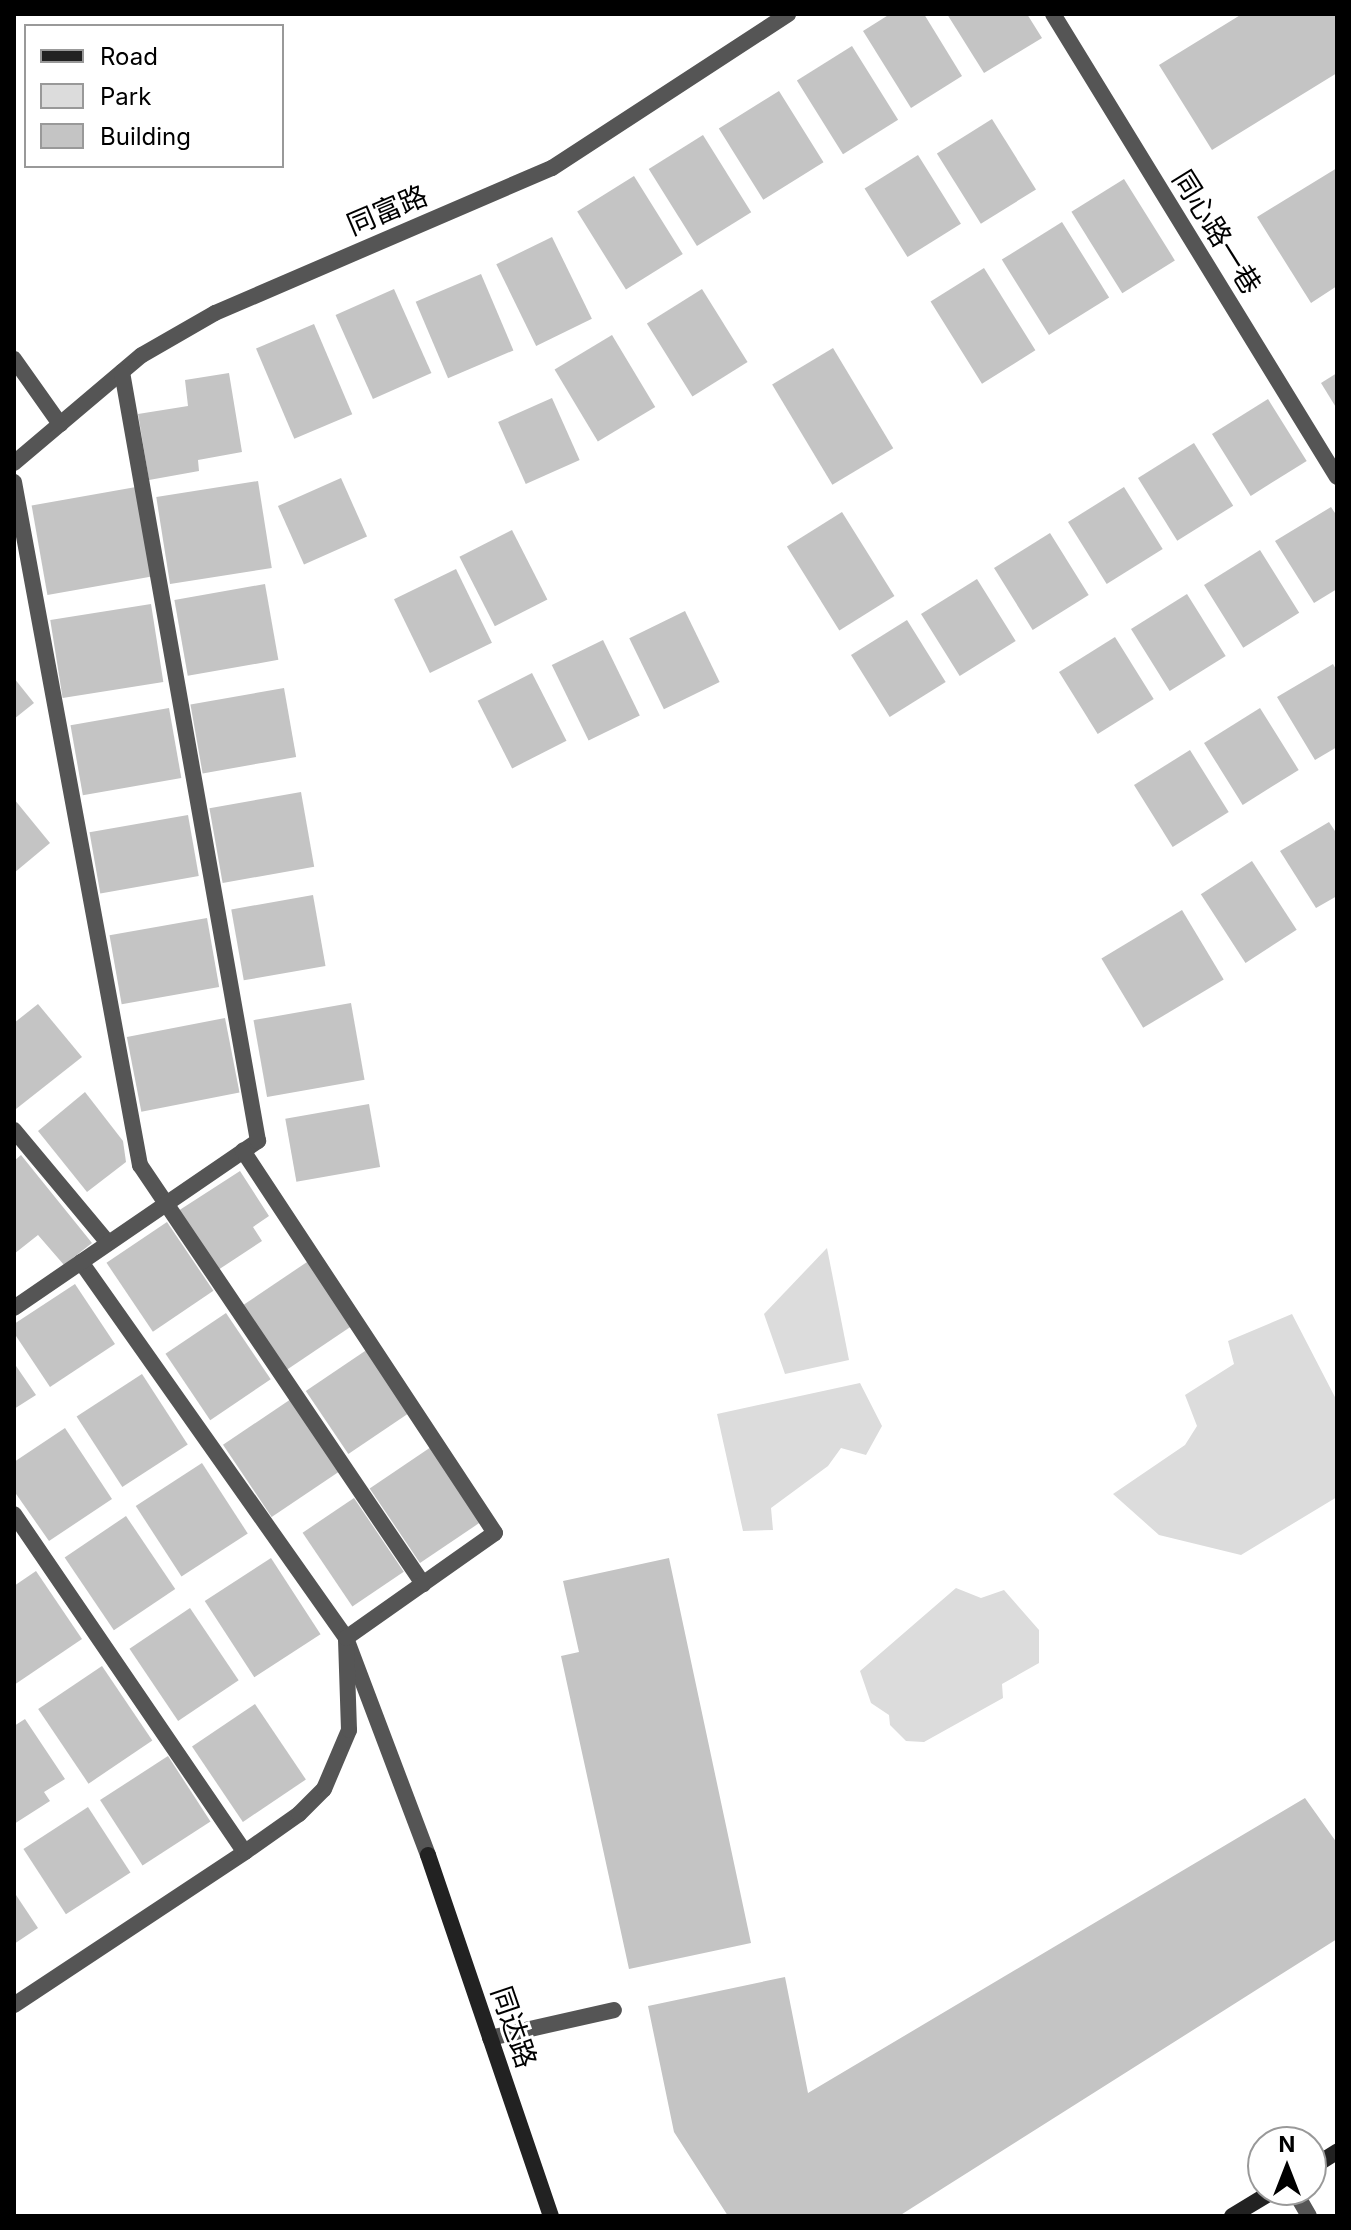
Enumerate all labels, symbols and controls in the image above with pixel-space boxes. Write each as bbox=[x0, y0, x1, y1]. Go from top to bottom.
legend bbox=[24, 24, 284, 168]
text: Road bbox=[100, 42, 158, 71]
text: Park bbox=[100, 82, 151, 111]
text: Building bbox=[100, 122, 191, 151]
street label: 同心路一巷 bbox=[1166, 164, 1268, 300]
street label: 同富路 bbox=[342, 178, 432, 242]
street label: 同达路 bbox=[484, 1982, 544, 2072]
north arrow bbox=[1247, 2126, 1327, 2206]
text: N bbox=[1279, 2131, 1295, 2157]

